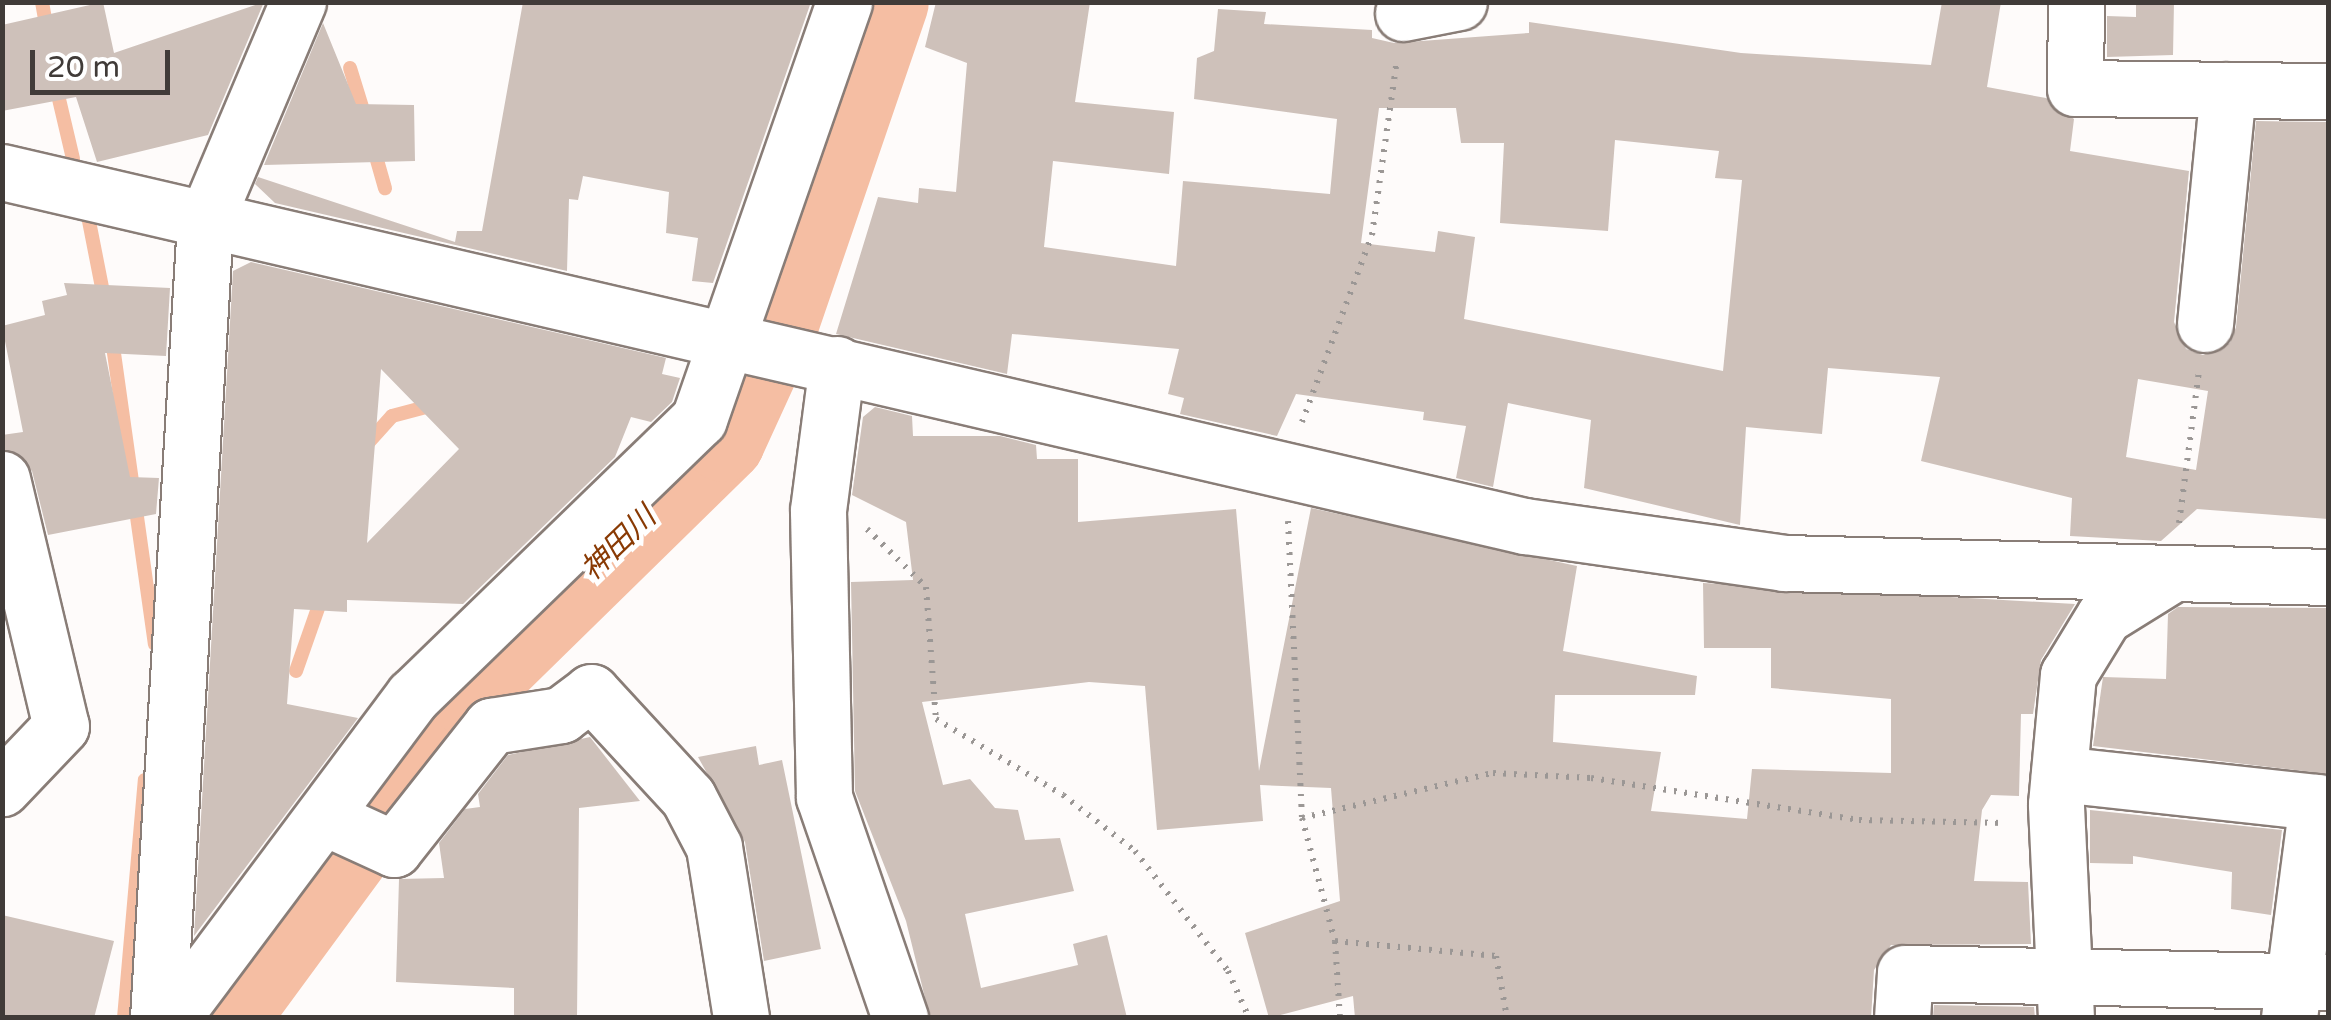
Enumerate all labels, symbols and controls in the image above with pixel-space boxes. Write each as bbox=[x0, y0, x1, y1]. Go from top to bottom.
scale bar bbox=[35, 30, 175, 92]
text: 20 m bbox=[47, 49, 120, 86]
water label: 神田川 bbox=[574, 500, 664, 588]

